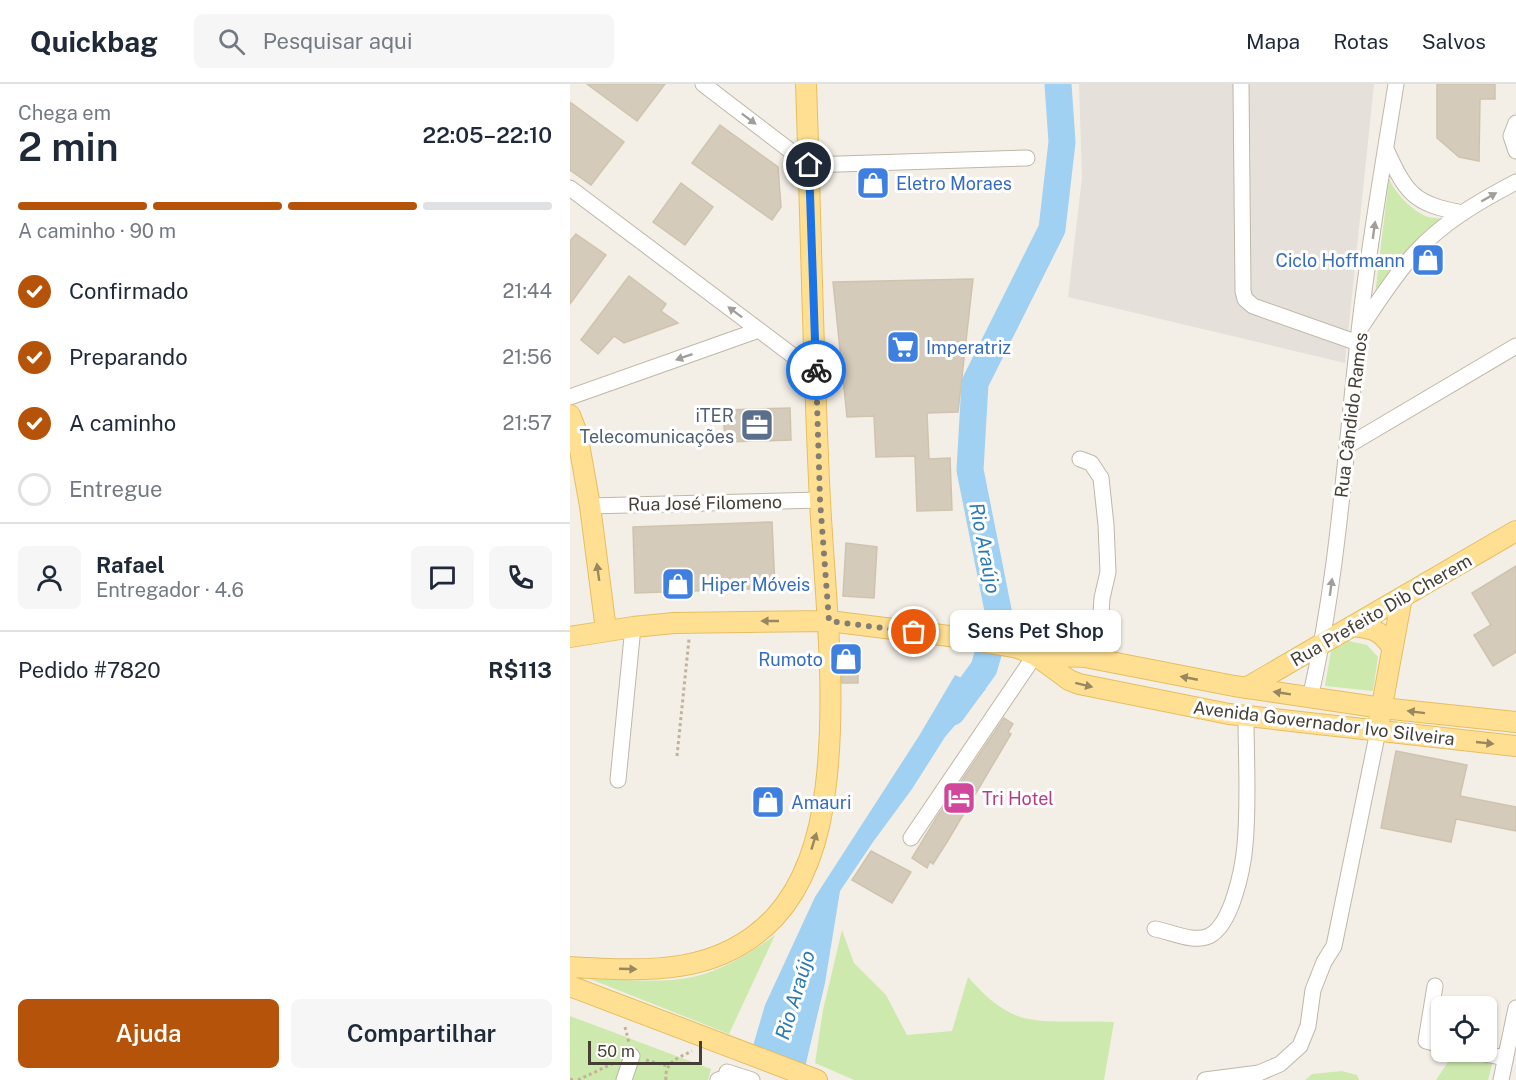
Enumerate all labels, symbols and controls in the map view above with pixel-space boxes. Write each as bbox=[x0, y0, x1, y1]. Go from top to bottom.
search box bbox=[194, 14, 614, 68]
text: Quickbag bbox=[30, 25, 158, 58]
icon: search bbox=[215, 25, 248, 58]
text: Pesquisar aqui bbox=[263, 28, 412, 54]
text: Mapa bbox=[1246, 29, 1300, 54]
text: Rotas bbox=[1333, 29, 1389, 54]
text: Salvos bbox=[1422, 29, 1486, 54]
text: Chega em bbox=[18, 101, 111, 125]
one-way arrow bbox=[742, 113, 757, 125]
text: 22:05–22:10 bbox=[423, 122, 552, 148]
text: 2 min bbox=[18, 124, 119, 170]
pin bbox=[783, 139, 834, 190]
icon: home bbox=[792, 148, 825, 181]
shop icon: Eletro Moraes bbox=[855, 165, 891, 201]
place label: Eletro Moraes bbox=[896, 173, 1012, 194]
one-way arrow bbox=[1481, 191, 1497, 202]
text: A caminho · 90 m bbox=[18, 219, 176, 243]
one-way arrow bbox=[1369, 220, 1378, 239]
shop icon: Ciclo Hoffmann bbox=[1410, 242, 1446, 278]
place label: Ciclo Hoffmann bbox=[1275, 250, 1405, 271]
icon: check bbox=[18, 275, 51, 308]
text: Confirmado bbox=[69, 278, 188, 304]
text: 21:44 bbox=[502, 279, 552, 303]
one-way arrow bbox=[728, 307, 743, 319]
supermarket icon: Imperatriz bbox=[885, 329, 921, 365]
street label: Rua Cândido Ramos bbox=[1330, 331, 1372, 499]
place label: Imperatriz bbox=[926, 337, 1011, 358]
courier bbox=[786, 340, 846, 400]
icon: check bbox=[18, 341, 51, 374]
text: Preparando bbox=[69, 344, 188, 370]
text: 21:56 bbox=[502, 345, 552, 369]
one-way arrow bbox=[675, 352, 693, 362]
icon: bike bbox=[800, 354, 833, 387]
place label: iTER Telecomunicações bbox=[579, 405, 734, 447]
icon: check bbox=[18, 407, 51, 440]
office icon: iTER Telecomunicações bbox=[739, 407, 775, 443]
text: A caminho bbox=[69, 410, 176, 436]
text: 21:57 bbox=[503, 411, 552, 435]
text: Entregue bbox=[69, 476, 163, 502]
street label: Rua José Filomeno bbox=[628, 491, 782, 515]
water label: Rio Araújo bbox=[964, 501, 1006, 596]
button: person bbox=[18, 546, 81, 609]
button: chat bbox=[411, 546, 474, 609]
button: phone bbox=[489, 546, 552, 609]
street label: Rua Prefeito Dib Cherem bbox=[1287, 550, 1475, 670]
text: Rafael bbox=[96, 552, 165, 578]
one-way arrow bbox=[594, 563, 603, 582]
shop icon: Hiper Móveis bbox=[660, 566, 696, 602]
place label: Hiper Móveis bbox=[701, 574, 810, 595]
text: Entregador · 4.6 bbox=[96, 578, 244, 602]
one-way arrow bbox=[1326, 578, 1335, 597]
pin bbox=[888, 606, 939, 657]
callout: Sens Pet Shop bbox=[950, 611, 1121, 653]
icon: bag bbox=[897, 615, 930, 648]
one-way arrow bbox=[761, 616, 780, 626]
text: Sens Pet Shop bbox=[967, 619, 1104, 643]
shop icon: Rumoto bbox=[828, 641, 864, 677]
place label: Rumoto bbox=[758, 649, 823, 670]
text: Pedido #7820 bbox=[18, 657, 161, 683]
text: R$113 bbox=[488, 657, 552, 683]
one-way arrow bbox=[1179, 673, 1198, 682]
one-way arrow bbox=[1075, 680, 1094, 690]
one-way arrow bbox=[1273, 689, 1292, 698]
street label: Avenida Governador Ivo Silveira bbox=[1192, 697, 1456, 749]
one-way arrow bbox=[1406, 708, 1425, 717]
one-way arrow bbox=[1475, 738, 1494, 747]
hotel icon: Tri Hotel bbox=[941, 780, 977, 816]
shop icon: Amauri bbox=[750, 784, 786, 820]
place label: Tri Hotel bbox=[982, 788, 1054, 809]
place label: Amauri bbox=[791, 792, 851, 813]
one-way arrow bbox=[810, 832, 820, 850]
water label: Rio Araújo bbox=[770, 947, 820, 1043]
one-way arrow bbox=[619, 964, 638, 973]
map controls bbox=[1431, 996, 1497, 1062]
button: locate bbox=[1431, 996, 1497, 1062]
button: Ajuda bbox=[18, 999, 279, 1068]
button: Compartilhar bbox=[291, 999, 552, 1068]
scale bar bbox=[588, 1038, 702, 1066]
text: 50 m bbox=[597, 1042, 635, 1061]

